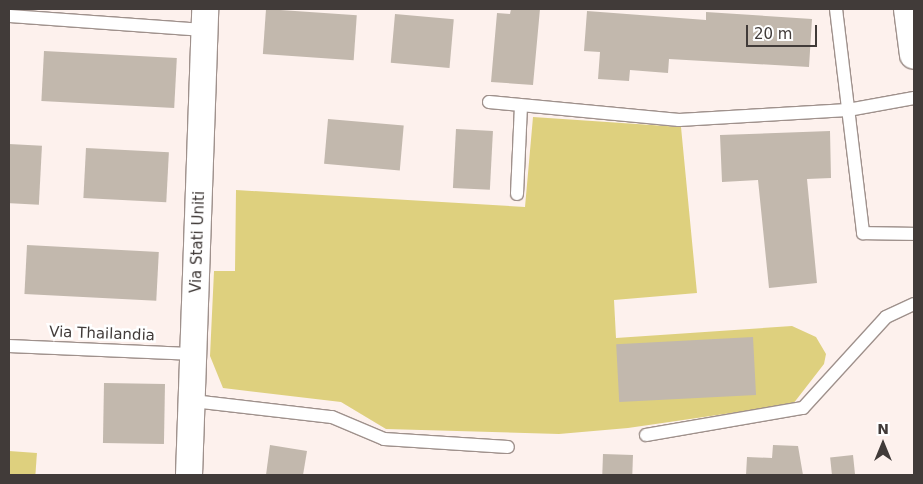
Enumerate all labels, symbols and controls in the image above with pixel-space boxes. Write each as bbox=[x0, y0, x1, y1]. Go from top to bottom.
scale bar bbox=[748, 15, 819, 47]
text: 20 m bbox=[754, 25, 792, 43]
street label: Via Stati Uniti bbox=[187, 191, 209, 293]
street label: Via Thailandia bbox=[49, 323, 155, 345]
north arrow bbox=[858, 419, 908, 469]
text: N bbox=[877, 421, 889, 437]

